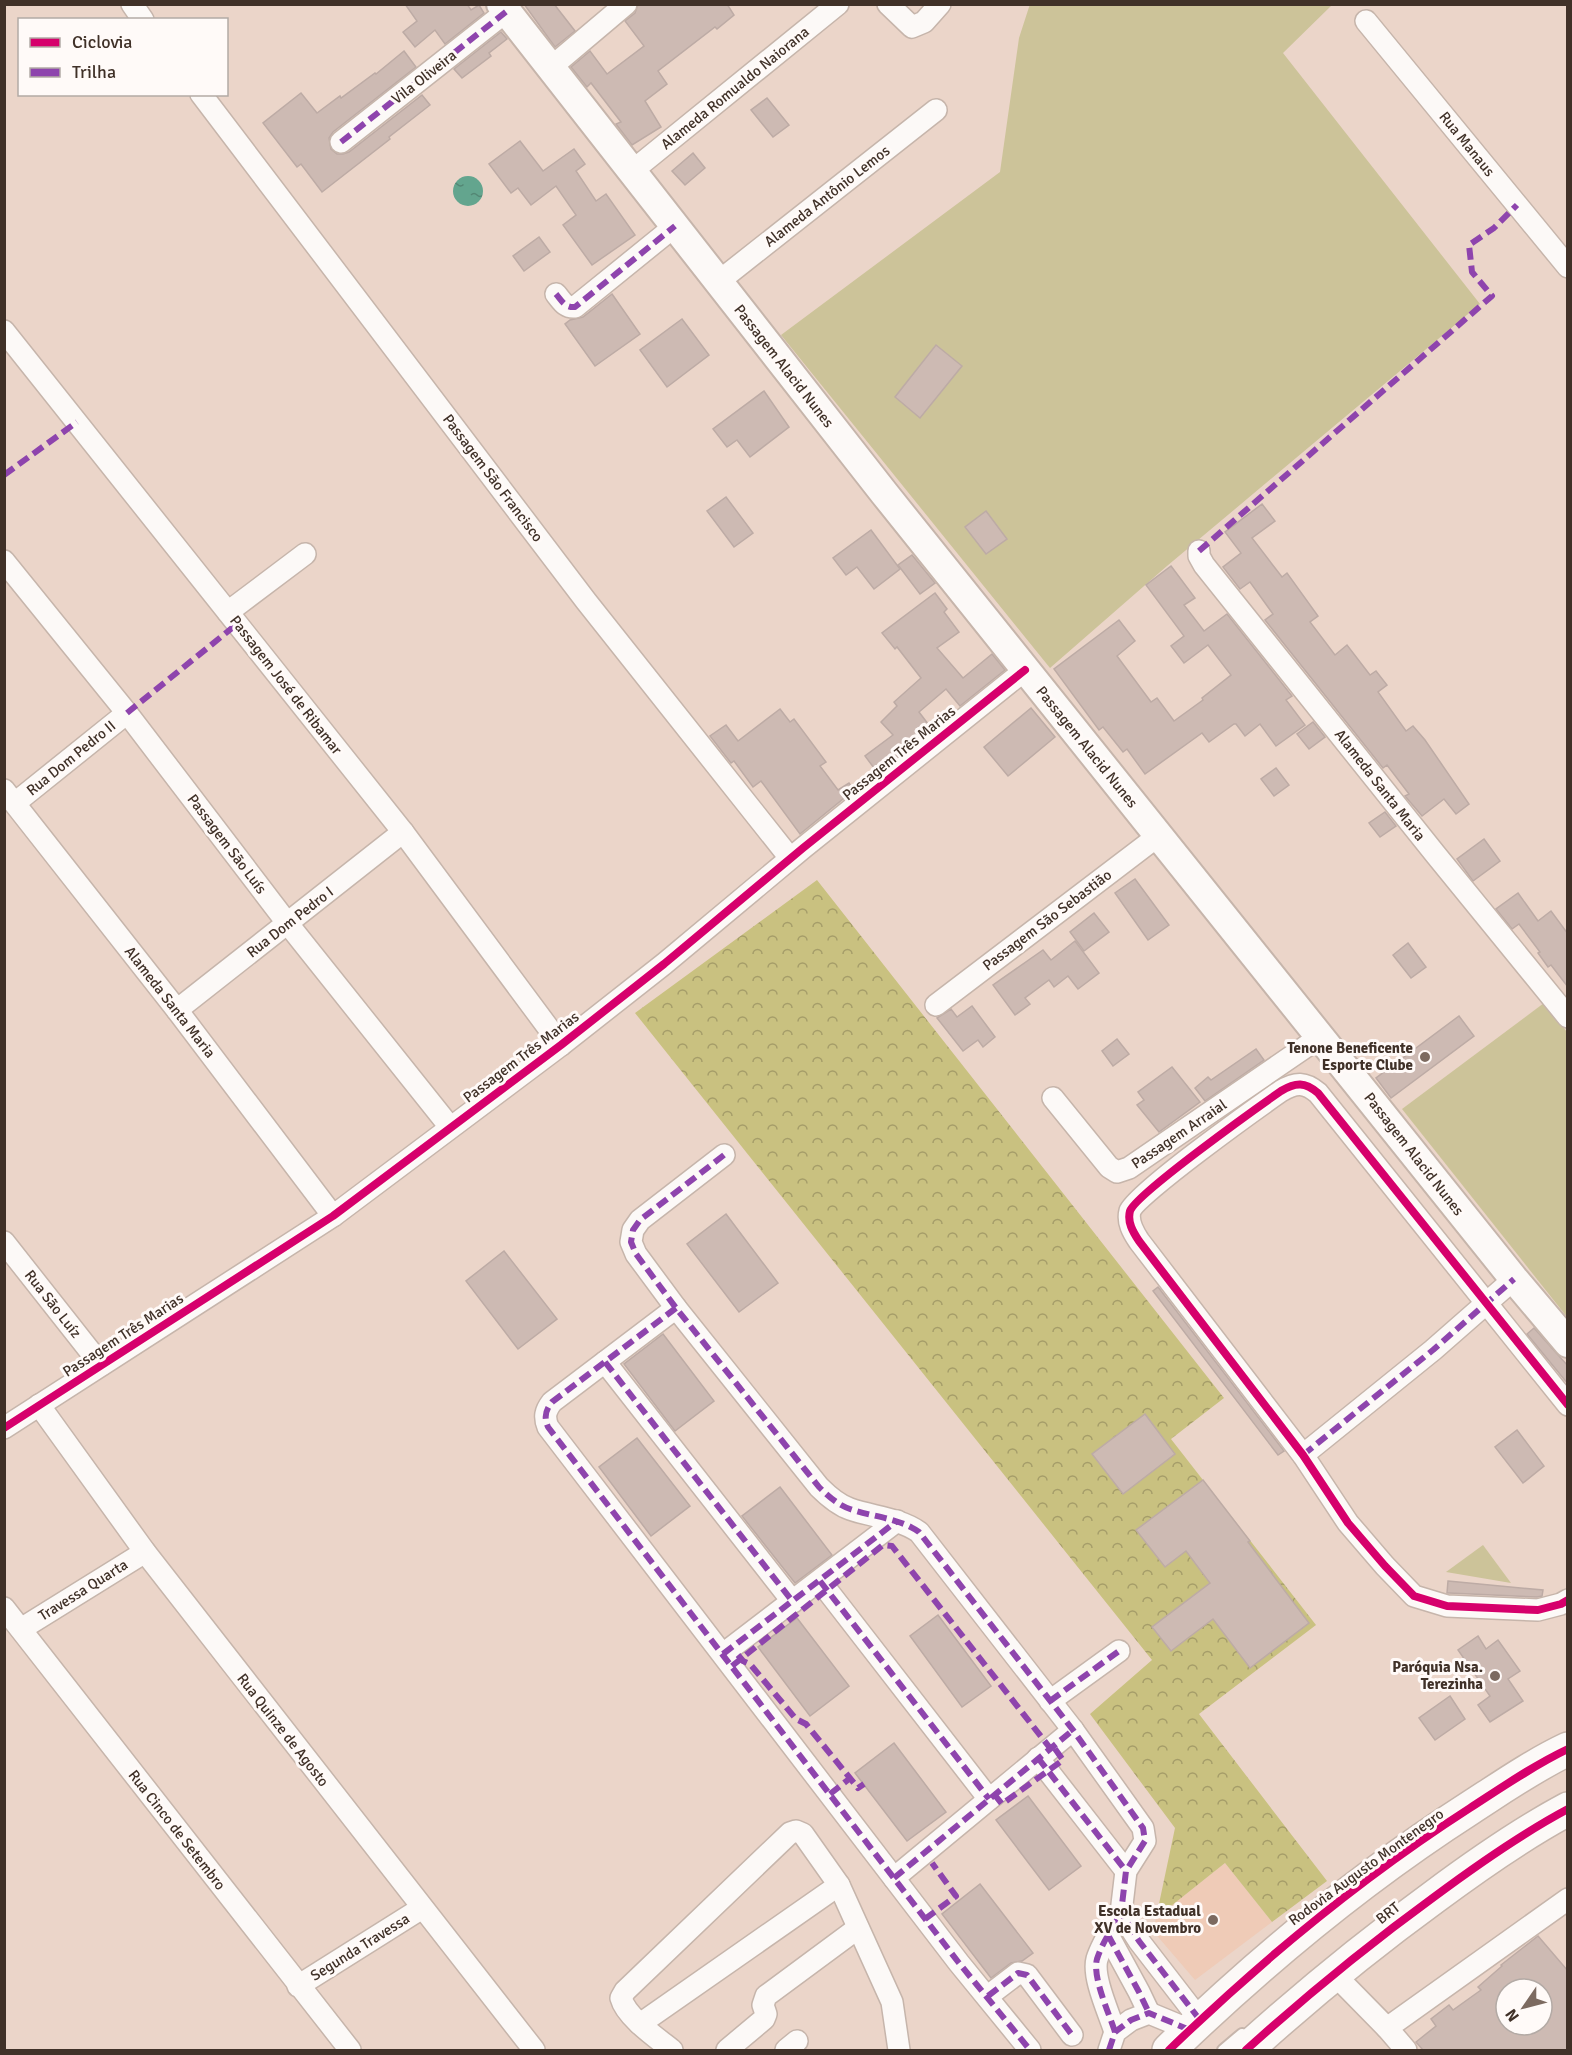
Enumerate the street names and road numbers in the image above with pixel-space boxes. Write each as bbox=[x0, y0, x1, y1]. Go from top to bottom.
street label: Alameda Romualdo Naiorana bbox=[657, 23, 813, 153]
street label: Vila Oliveira bbox=[388, 46, 460, 108]
street label: Rua Manaus bbox=[1435, 108, 1499, 180]
street label: Alameda Antônio Lemos bbox=[761, 141, 894, 251]
street label: Passagem Alacid Nunes bbox=[730, 301, 838, 432]
street label: Passagem São Francisco bbox=[439, 411, 547, 546]
street label: Passagem José de Ribamar bbox=[226, 612, 346, 758]
street label: Passagem Alacid Nunes bbox=[1032, 683, 1142, 812]
street label: Passagem Três Marias bbox=[839, 702, 959, 804]
street label: Rua Dom Pedro II bbox=[23, 717, 119, 799]
street label: Alameda Santa Maria bbox=[1331, 726, 1429, 844]
street label: Passagem São Luís bbox=[184, 791, 271, 898]
street label: Passagem São Sebastião bbox=[979, 866, 1115, 974]
street label: Rua Dom Pedro I bbox=[243, 883, 337, 961]
street label: Alameda Santa Maria bbox=[121, 943, 219, 1061]
street label: Passagem Três Marias bbox=[460, 1007, 583, 1106]
street label: Passagem Alacid Nunes bbox=[1360, 1089, 1468, 1220]
street label: Passagem Arraial bbox=[1128, 1096, 1230, 1172]
street label: Rua São Luíz bbox=[21, 1266, 85, 1342]
street label: Passagem Três Marias bbox=[59, 1289, 187, 1381]
street label: Travessa Quarta bbox=[35, 1555, 131, 1625]
street label: Rua Quinze de Agosto bbox=[233, 1670, 333, 1790]
street label: Rua Cinco de Setembro bbox=[125, 1766, 230, 1894]
street label: Rodovia Augusto Montenegro bbox=[1285, 1805, 1447, 1929]
street label: BRT bbox=[1372, 1898, 1404, 1928]
street label: Segunda Travessa bbox=[307, 1909, 413, 1985]

